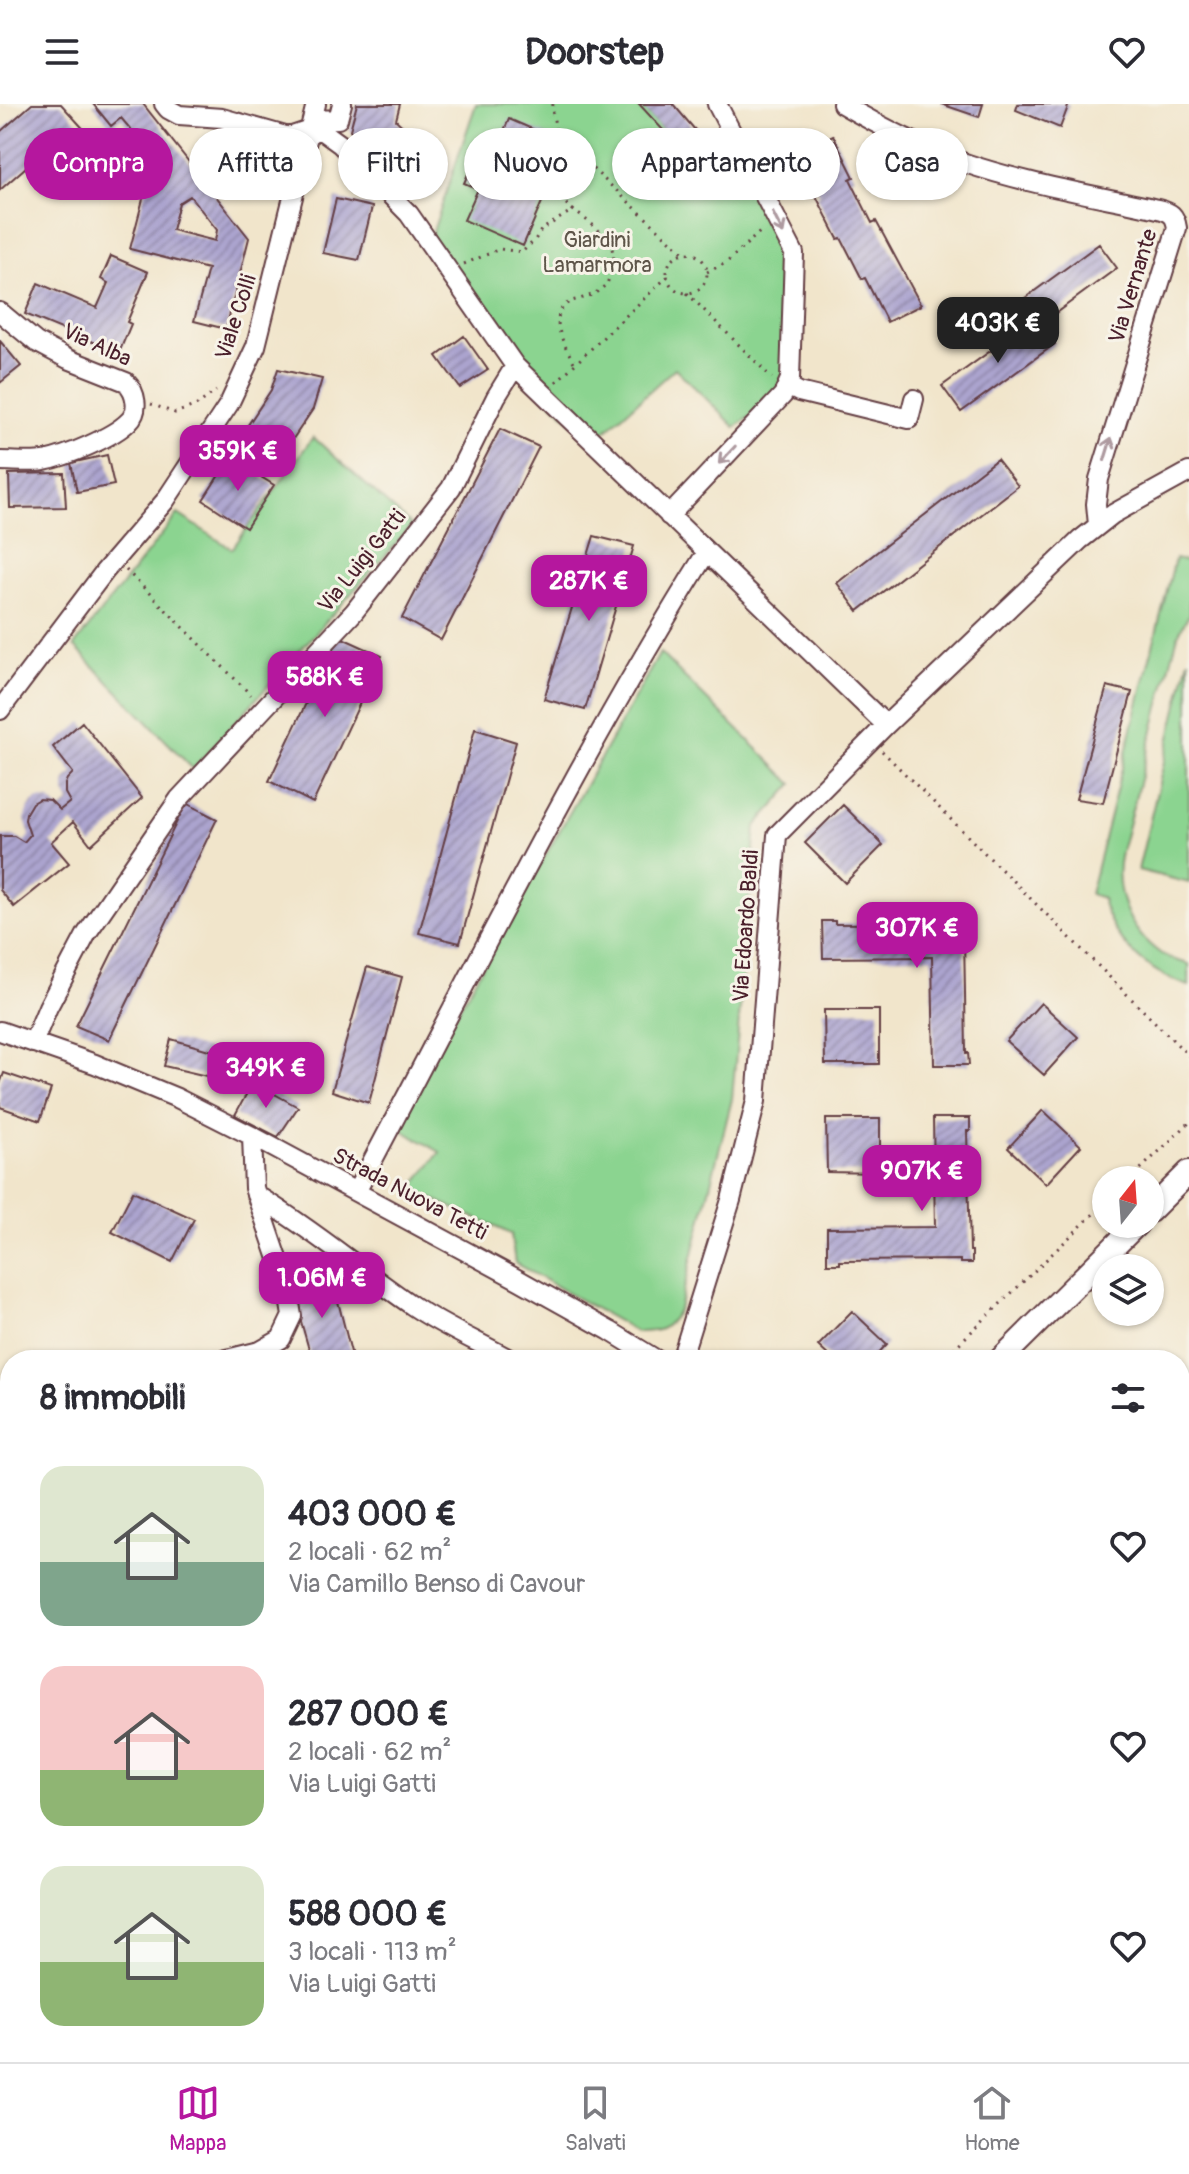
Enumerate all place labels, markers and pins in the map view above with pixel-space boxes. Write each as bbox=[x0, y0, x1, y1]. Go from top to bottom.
pin: 403K € bbox=[933, 297, 1063, 365]
pin: 359K € bbox=[173, 425, 303, 493]
pin: 287K € bbox=[524, 555, 654, 623]
pin: 588K € bbox=[260, 651, 390, 719]
pin: 307K € bbox=[852, 902, 982, 970]
pin: 349K € bbox=[201, 1042, 331, 1110]
pin: 907K € bbox=[857, 1145, 987, 1213]
pin: 1.06M € bbox=[248, 1252, 396, 1320]

